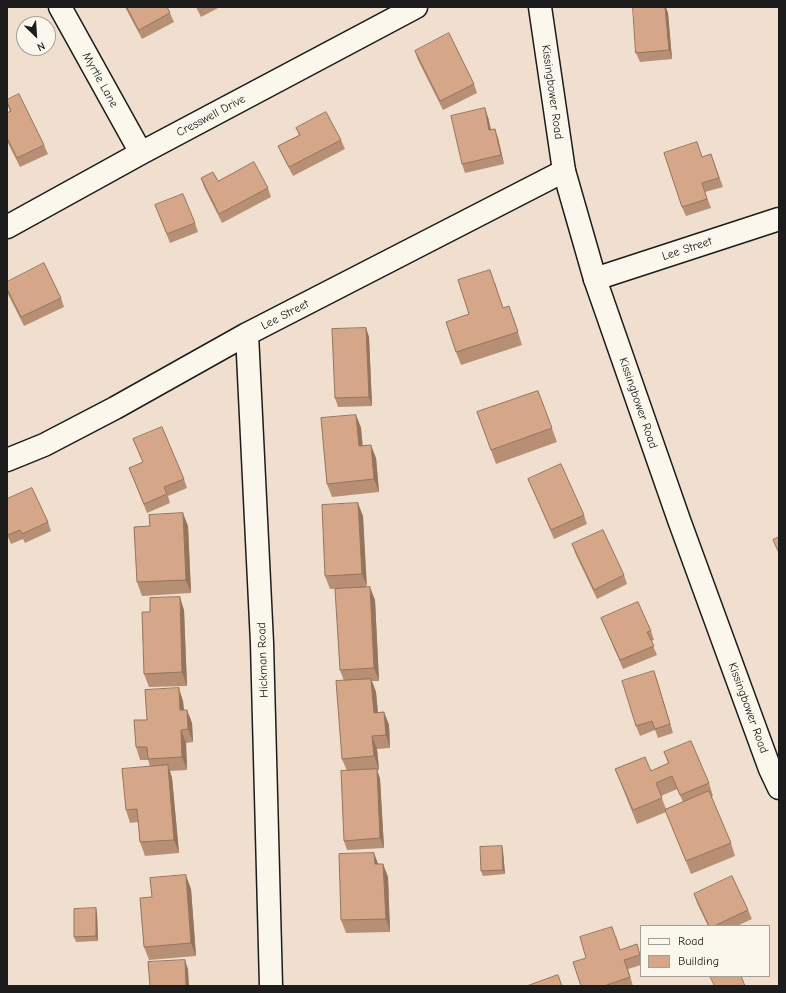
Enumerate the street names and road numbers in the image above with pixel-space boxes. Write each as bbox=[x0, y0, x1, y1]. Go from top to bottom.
street label: Kissingbower Road bbox=[538, 44, 566, 140]
street label: Myrtle Lane bbox=[79, 50, 121, 110]
street label: Cresswell Drive bbox=[174, 92, 248, 140]
street label: Lee Street bbox=[660, 234, 714, 264]
street label: Lee Street bbox=[259, 297, 311, 333]
street label: Kissingbower Road bbox=[616, 356, 660, 450]
street label: Hickman Road bbox=[254, 622, 272, 698]
street label: Kissingbower Road bbox=[725, 661, 771, 755]

